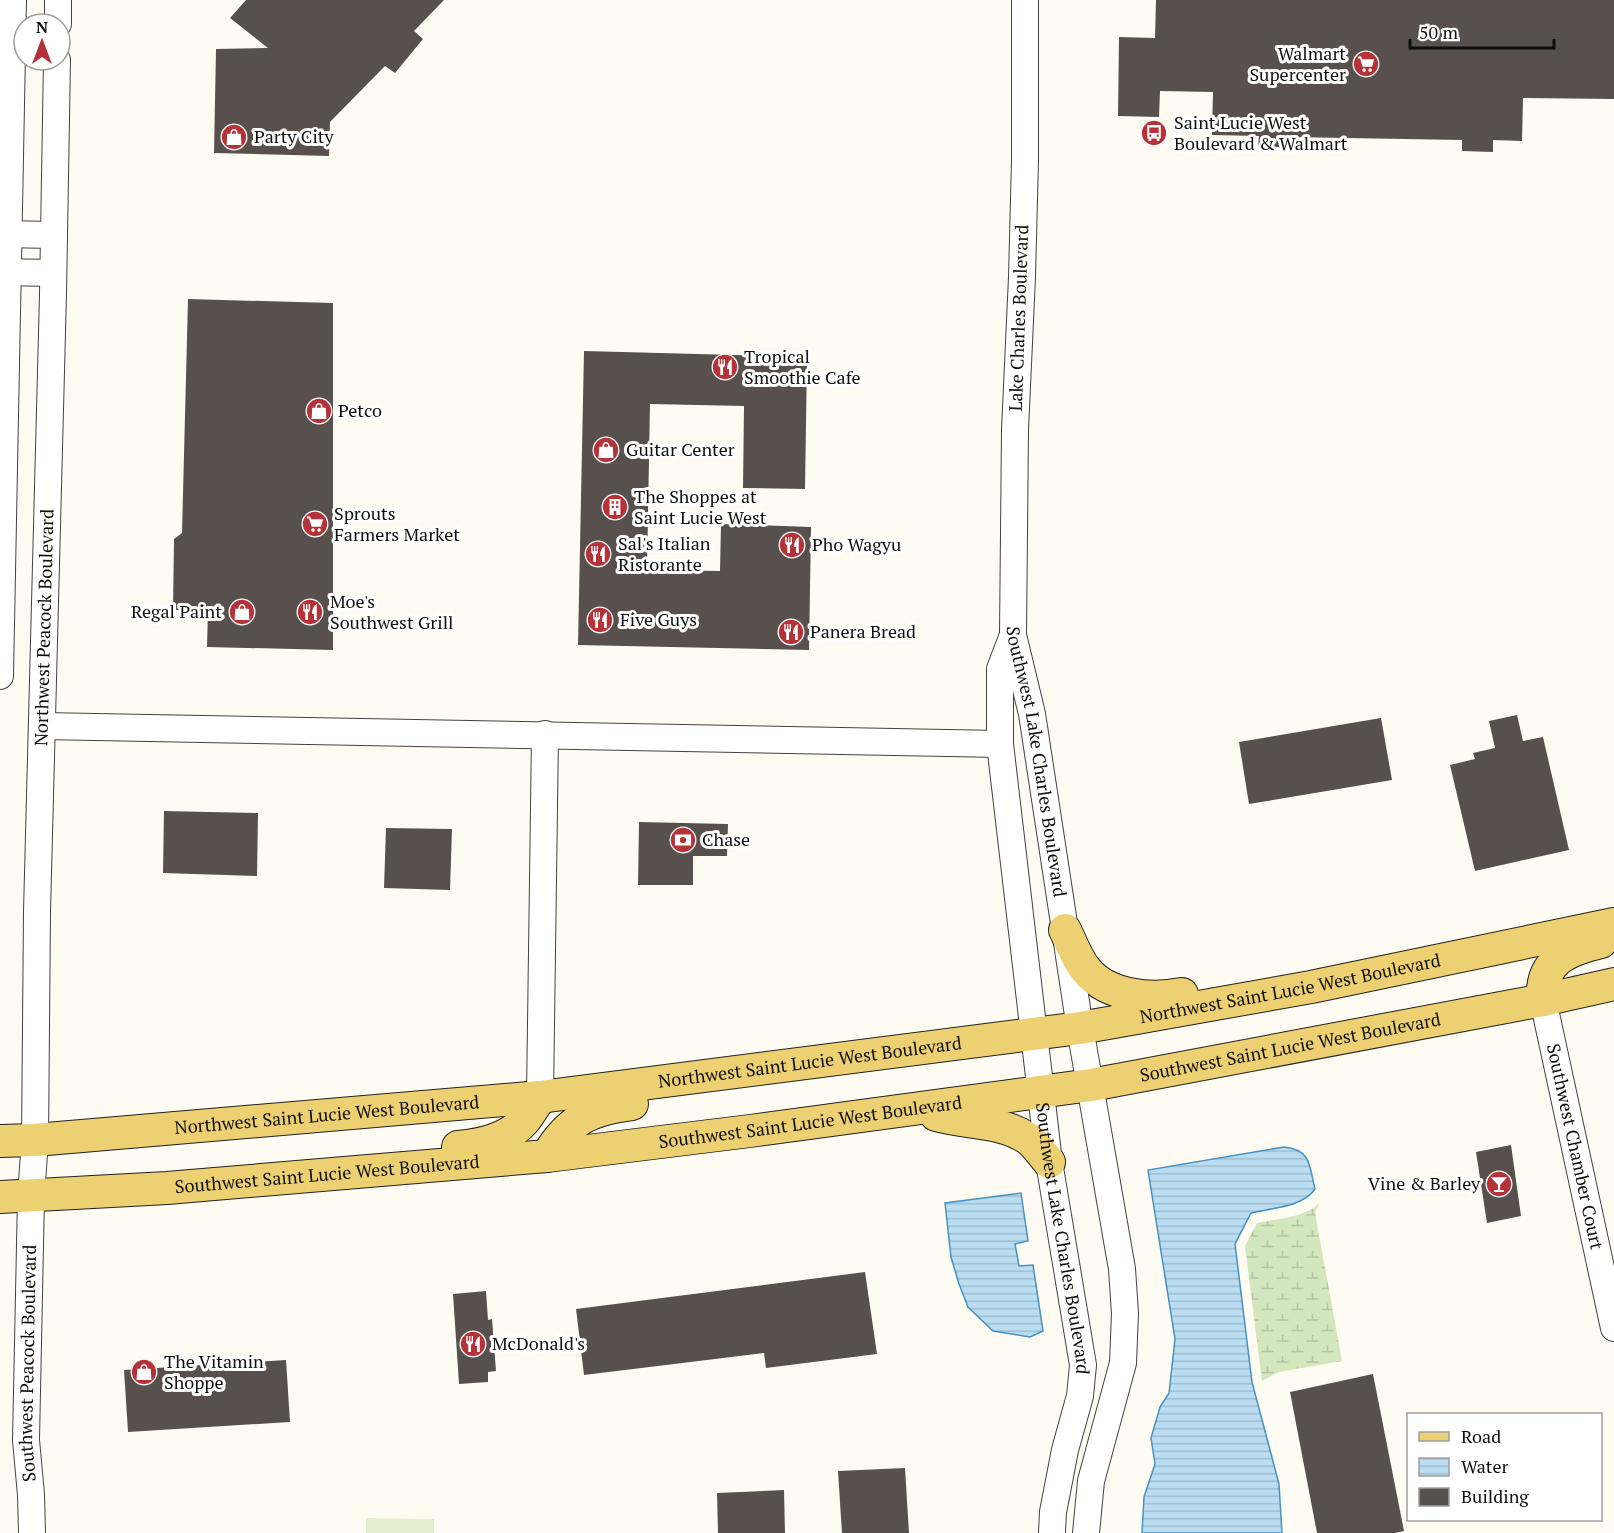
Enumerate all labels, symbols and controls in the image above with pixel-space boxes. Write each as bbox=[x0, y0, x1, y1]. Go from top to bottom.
north arrow bbox=[12, 12, 72, 72]
scale bar bbox=[1410, 12, 1554, 50]
text: N bbox=[36, 16, 48, 38]
text: 50 m bbox=[1419, 20, 1459, 44]
place label: Walmart Supercenter bbox=[1249, 41, 1346, 86]
supermarket icon: Walmart Supercenter bbox=[1351, 49, 1381, 79]
place label: Saint Lucie West Boulevard & Walmart bbox=[1174, 110, 1348, 155]
bus stop icon: Saint Lucie West Boulevard & Walmart bbox=[1139, 118, 1169, 148]
shop icon: Party City bbox=[219, 122, 249, 152]
place label: Party City bbox=[254, 124, 335, 148]
street label: Lake Charles Boulevard bbox=[1003, 224, 1033, 412]
place label: Tropical Smoothie Cafe bbox=[744, 344, 861, 389]
restaurant icon: Tropical Smoothie Cafe bbox=[710, 352, 740, 382]
shop icon: Petco bbox=[304, 396, 334, 426]
place label: Petco bbox=[338, 398, 382, 422]
shop icon: Guitar Center bbox=[591, 435, 621, 465]
place label: Guitar Center bbox=[626, 437, 735, 461]
place label: The Shoppes at Saint Lucie West bbox=[634, 484, 767, 529]
building icon: The Shoppes at Saint Lucie West bbox=[600, 492, 630, 522]
place label: Sprouts Farmers Market bbox=[334, 501, 460, 546]
street label: Northwest Peacock Boulevard bbox=[28, 509, 58, 746]
supermarket icon: Sprouts Farmers Market bbox=[300, 509, 330, 539]
restaurant icon: Pho Wagyu bbox=[777, 530, 807, 560]
place label: Sal's Italian Ristorante bbox=[618, 531, 711, 576]
place label: Pho Wagyu bbox=[812, 532, 901, 556]
restaurant icon: Sal's Italian Ristorante bbox=[583, 539, 613, 569]
place label: Moe's Southwest Grill bbox=[330, 589, 454, 634]
shop icon: Regal Paint bbox=[227, 597, 257, 627]
restaurant icon: Moe's Southwest Grill bbox=[295, 597, 325, 627]
place label: Regal Paint bbox=[131, 599, 222, 623]
restaurant icon: Five Guys bbox=[585, 605, 615, 635]
place label: Five Guys bbox=[620, 607, 697, 631]
restaurant icon: Panera Bread bbox=[776, 617, 806, 647]
place label: Panera Bread bbox=[810, 619, 916, 643]
street label: Southwest Lake Charles Boulevard bbox=[1002, 626, 1073, 899]
bank icon: Chase bbox=[668, 825, 698, 855]
place label: Chase bbox=[702, 827, 750, 851]
street label: Northwest Saint Lucie West Boulevard bbox=[1138, 947, 1443, 1028]
street label: Southwest Saint Lucie West Boulevard bbox=[1138, 1006, 1443, 1087]
street label: Northwest Saint Lucie West Boulevard bbox=[657, 1030, 963, 1093]
street label: Southwest Chamber Court bbox=[1542, 1041, 1610, 1252]
street label: Northwest Saint Lucie West Boulevard bbox=[173, 1089, 480, 1139]
street label: Southwest Saint Lucie West Boulevard bbox=[657, 1090, 963, 1153]
street label: Southwest Lake Charles Boulevard bbox=[1031, 1101, 1096, 1376]
street label: Southwest Saint Lucie West Boulevard bbox=[174, 1149, 480, 1198]
bar icon: Vine & Barley bbox=[1484, 1169, 1514, 1199]
place label: Vine & Barley bbox=[1368, 1171, 1481, 1195]
street label: Southwest Peacock Boulevard bbox=[13, 1244, 41, 1483]
restaurant icon: McDonald's bbox=[458, 1329, 488, 1359]
place label: McDonald's bbox=[492, 1331, 585, 1355]
place label: The Vitamin Shoppe bbox=[164, 1349, 264, 1394]
shop icon: The Vitamin Shoppe bbox=[129, 1357, 159, 1387]
legend bbox=[1407, 1413, 1602, 1521]
text: Road bbox=[1461, 1424, 1501, 1448]
text: Water bbox=[1461, 1454, 1508, 1478]
text: Building bbox=[1461, 1484, 1529, 1508]

